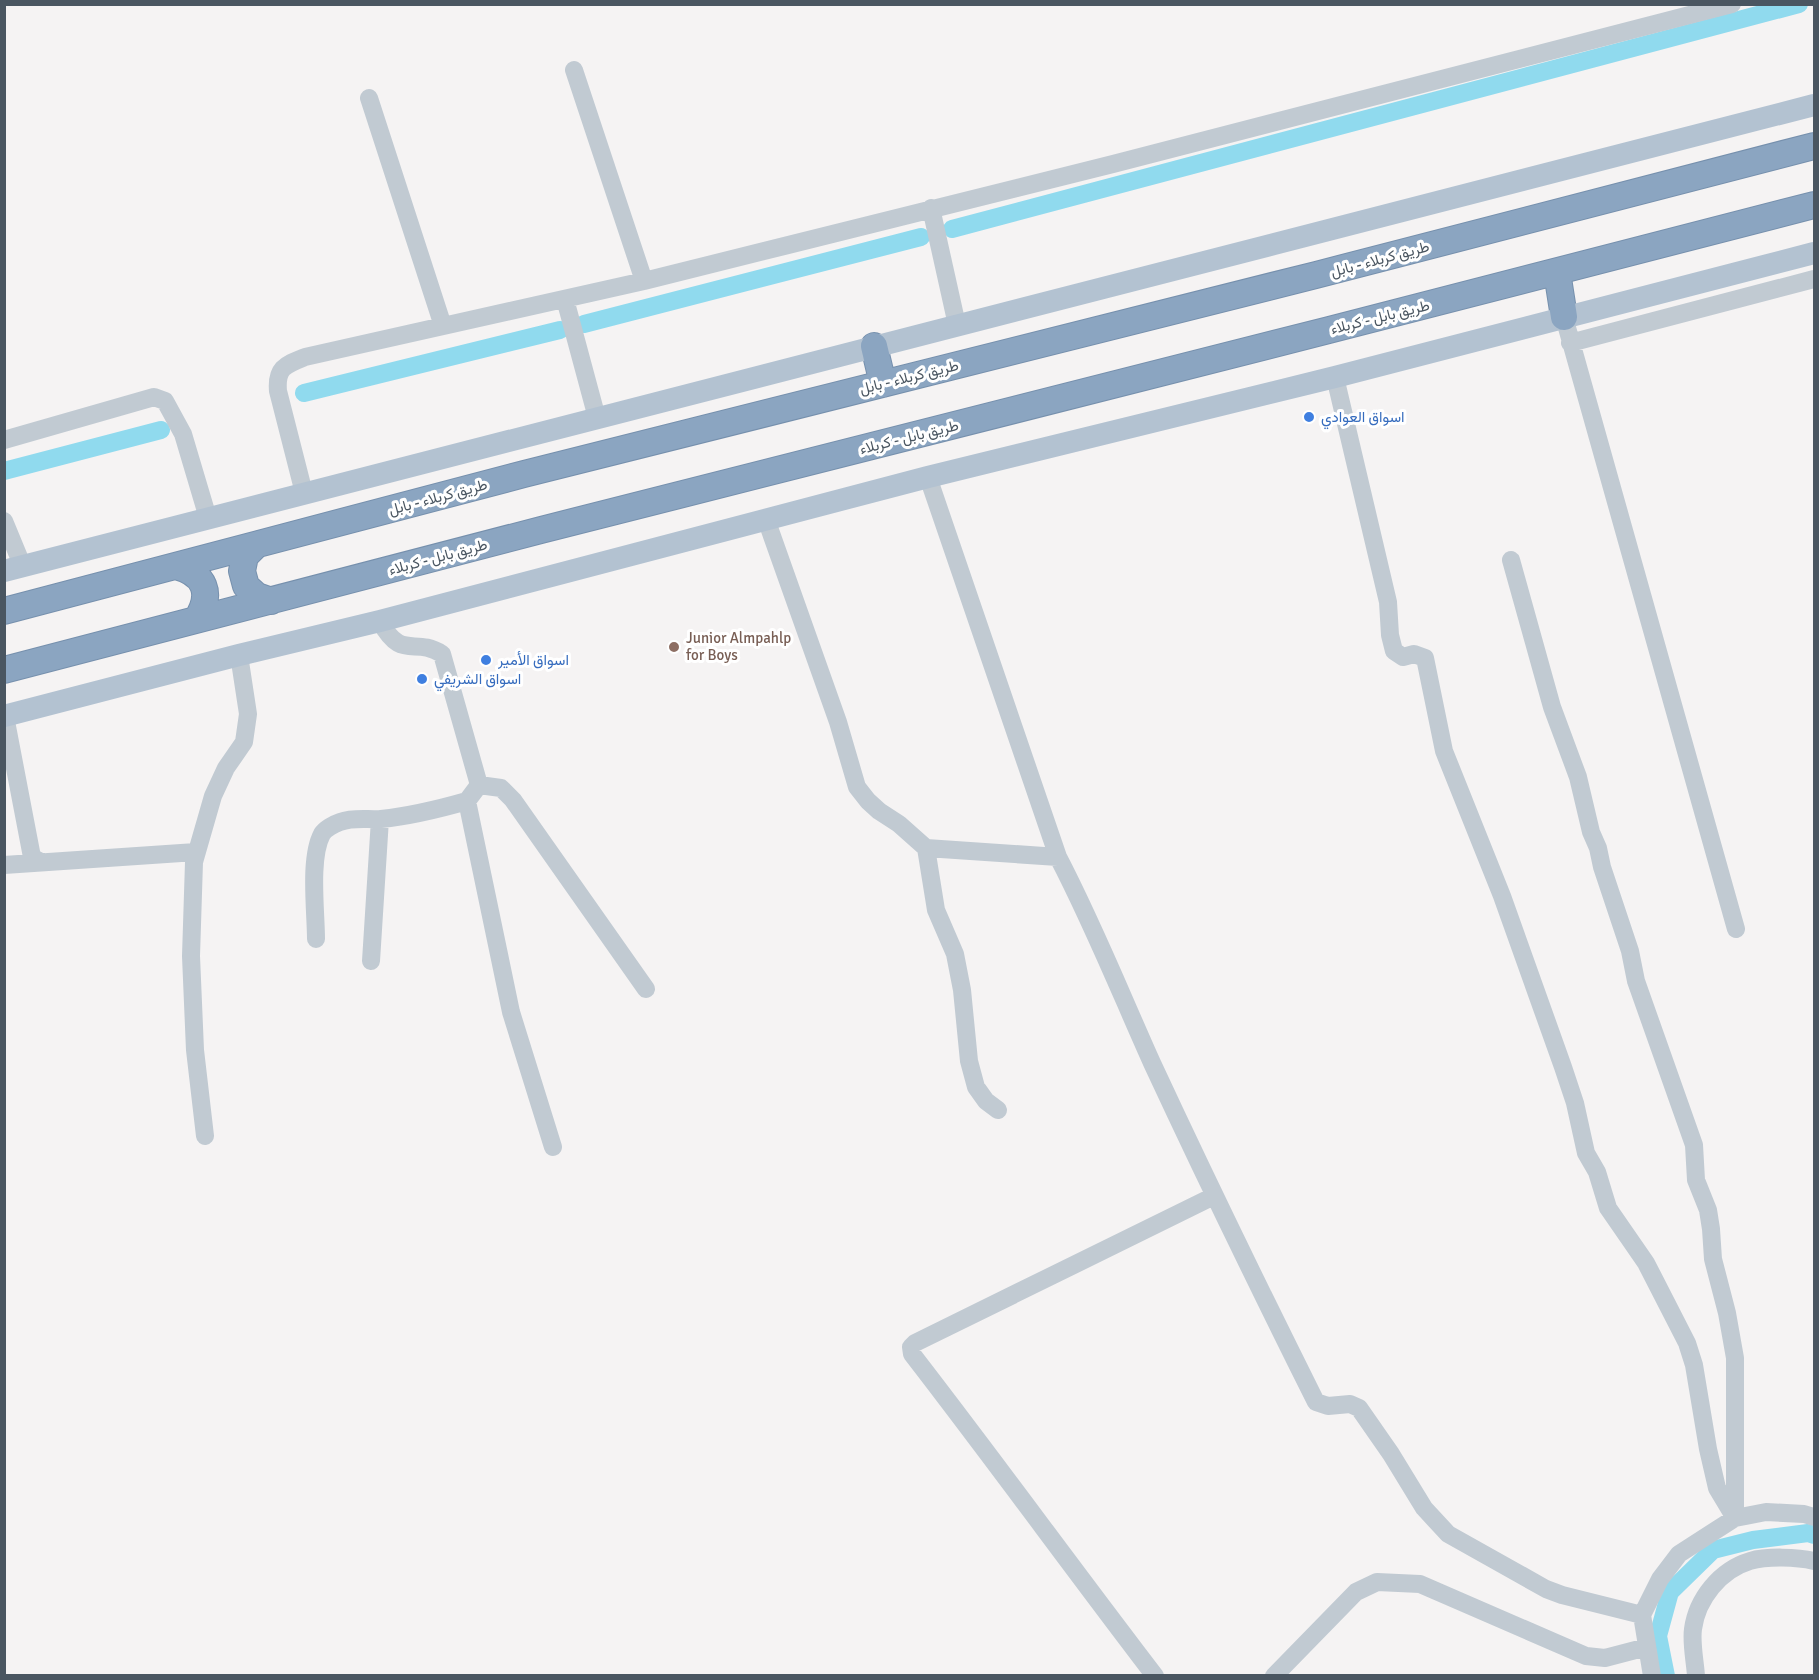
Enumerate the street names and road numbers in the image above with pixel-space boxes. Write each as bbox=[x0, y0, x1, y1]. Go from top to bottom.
street label: طريق كربلاء - بابل bbox=[1329, 237, 1432, 282]
street label: طريق بابل - كربلاء bbox=[1329, 296, 1432, 339]
street label: طريق كربلاء - بابل bbox=[858, 356, 961, 399]
street label: طريق بابل - كربلاء bbox=[858, 416, 961, 459]
street label: طريق كربلاء - بابل bbox=[387, 475, 490, 520]
street label: طريق بابل - كربلاء bbox=[387, 535, 490, 580]

